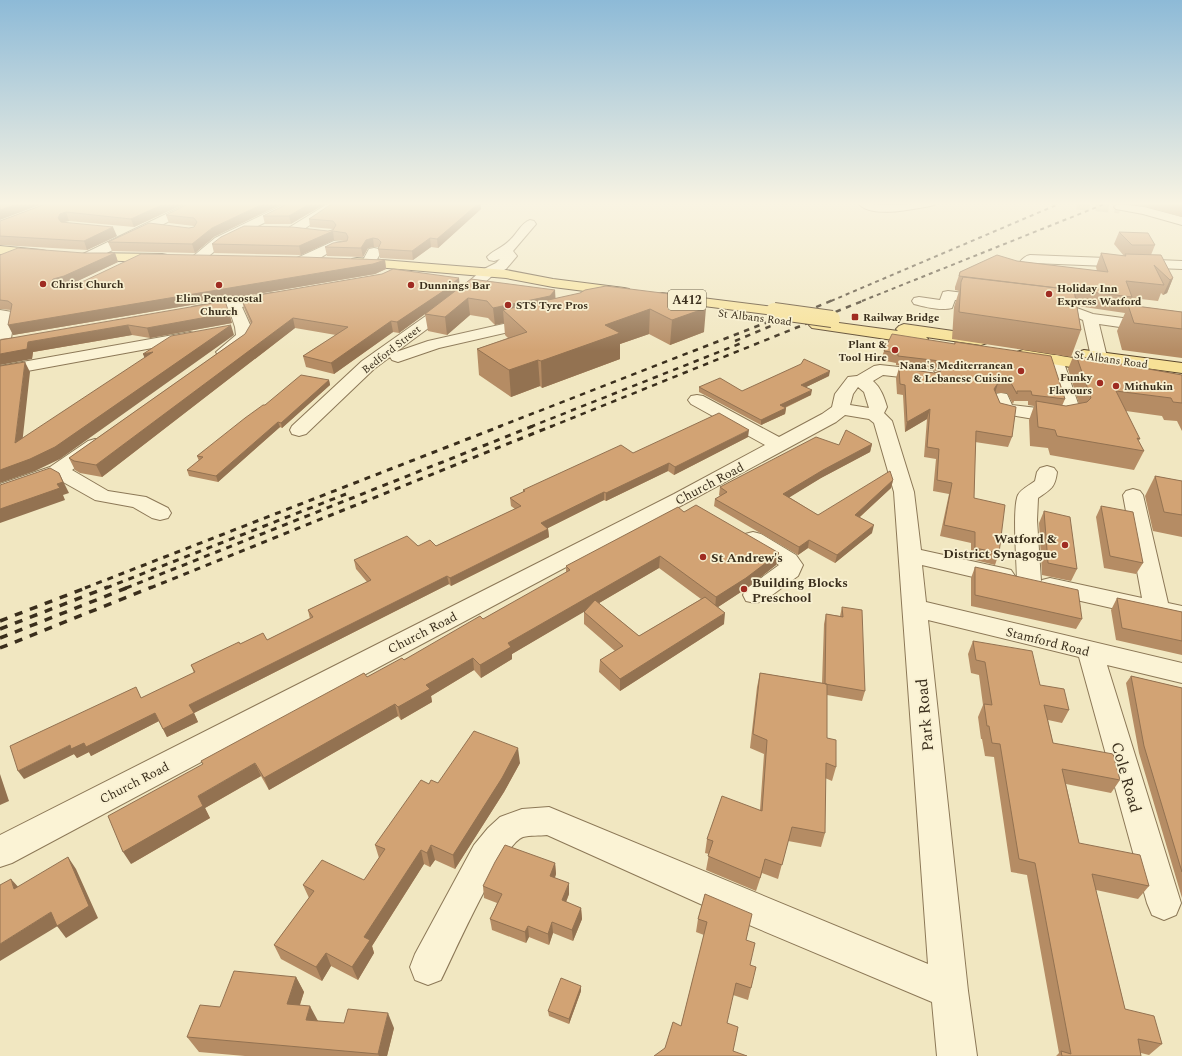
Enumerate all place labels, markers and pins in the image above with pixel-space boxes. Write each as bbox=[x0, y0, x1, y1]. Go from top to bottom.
place label: Christ Church bbox=[51, 276, 124, 293]
place label: Dunnings Bar bbox=[419, 277, 490, 294]
marker: Christ Church bbox=[38, 279, 48, 289]
marker: Elim Pentecostal Church bbox=[214, 280, 224, 290]
marker: Dunnings Bar bbox=[406, 280, 416, 290]
place label: Holiday Inn Express Watford bbox=[1057, 280, 1142, 310]
marker: Holiday Inn Express Watford bbox=[1044, 289, 1054, 299]
place label: Elim Pentecostal Church bbox=[176, 290, 263, 320]
place label: STS Tyre Pros bbox=[516, 297, 588, 314]
marker: STS Tyre Pros bbox=[503, 300, 513, 310]
place label: Railway Bridge bbox=[863, 309, 940, 326]
marker: Railway Bridge bbox=[850, 312, 860, 322]
place label: Plant & Tool Hire bbox=[838, 336, 888, 366]
marker: Plant & Tool Hire bbox=[890, 345, 900, 355]
place label: Nana's Mediterranean & Lebanese Cuisine bbox=[900, 357, 1014, 387]
marker: Nana's Mediterranean & Lebanese Cuisine bbox=[1016, 366, 1026, 376]
place label: Funky Flavours bbox=[1049, 369, 1093, 399]
marker: Funky Flavours bbox=[1095, 378, 1105, 388]
place label: Mithukin bbox=[1124, 378, 1173, 395]
marker: Mithukin bbox=[1111, 381, 1121, 391]
place label: Watford & District Synagogue bbox=[943, 529, 1057, 564]
marker: Watford & District Synagogue bbox=[1060, 540, 1070, 550]
place label: St Andrew's bbox=[711, 548, 783, 568]
marker: St Andrew's bbox=[698, 552, 708, 562]
place label: Building Blocks Preschool bbox=[752, 573, 848, 608]
marker: Building Blocks Preschool bbox=[739, 584, 749, 594]

